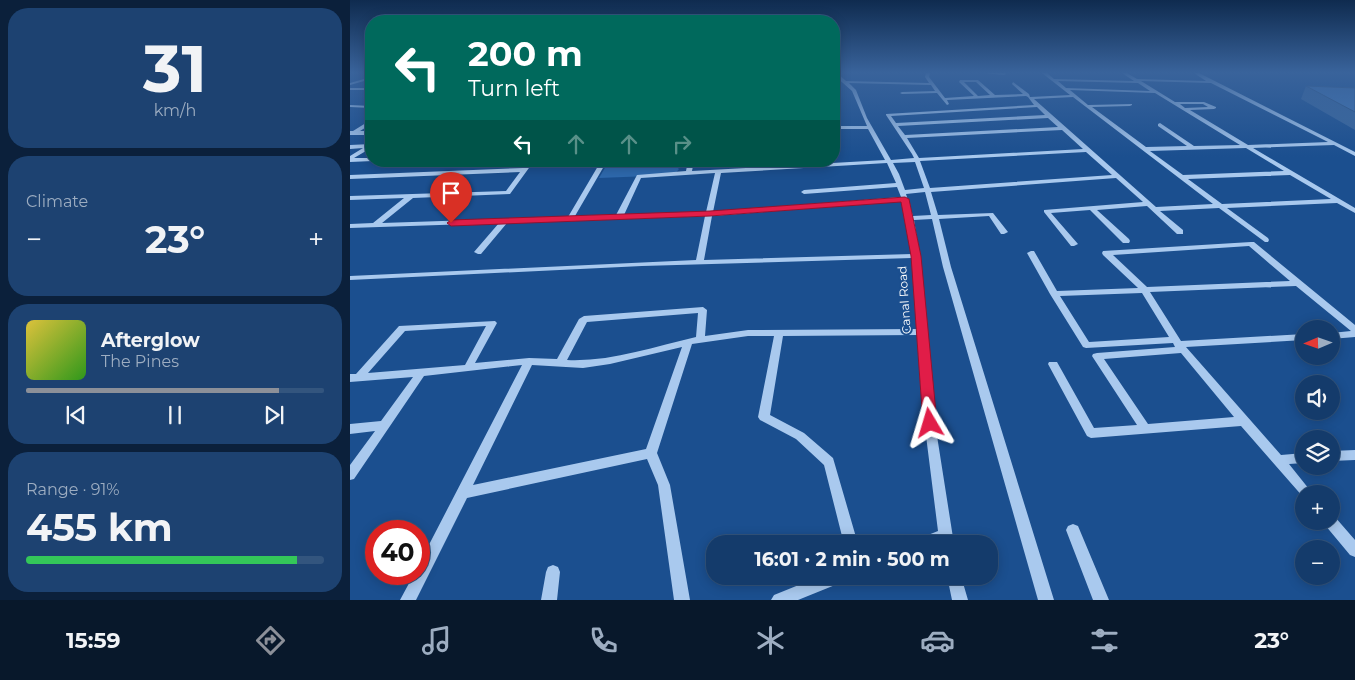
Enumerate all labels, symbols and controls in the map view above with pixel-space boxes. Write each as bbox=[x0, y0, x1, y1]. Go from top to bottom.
text: 31 bbox=[143, 29, 207, 108]
text: 200 m bbox=[468, 32, 583, 75]
icon: left bbox=[385, 35, 450, 100]
text: Turn left bbox=[468, 75, 560, 102]
text: km/h bbox=[154, 101, 196, 120]
icon: left bbox=[509, 130, 537, 158]
icon: ahead bbox=[562, 130, 590, 158]
icon: ahead bbox=[615, 130, 643, 158]
icon: right bbox=[668, 130, 696, 158]
pin bbox=[430, 172, 472, 223]
icon: arrive bbox=[437, 179, 465, 207]
text: Climate bbox=[26, 192, 88, 211]
text: 23° bbox=[145, 216, 205, 263]
text: − bbox=[26, 222, 42, 256]
text: + bbox=[308, 222, 324, 256]
street label: Canal Road bbox=[894, 265, 914, 335]
north arrow bbox=[1295, 320, 1340, 365]
map controls bbox=[1295, 320, 1340, 585]
text: Afterglow bbox=[101, 329, 200, 352]
text: The Pines bbox=[101, 352, 179, 371]
button: sound bbox=[1295, 375, 1340, 420]
position arrow bbox=[903, 396, 955, 448]
icon: previous bbox=[62, 401, 90, 429]
icon: pause bbox=[161, 401, 189, 429]
icon: next bbox=[260, 401, 288, 429]
button: layers bbox=[1295, 430, 1340, 475]
text: Range · 91% bbox=[26, 480, 120, 499]
button: + bbox=[1295, 485, 1340, 530]
text: 455 km bbox=[26, 504, 173, 551]
speed limit sign: 40 bbox=[365, 520, 430, 585]
button: − bbox=[1295, 540, 1340, 585]
text: 16:01 · 2 min · 500 m bbox=[754, 548, 950, 571]
icon: directions bbox=[253, 623, 288, 658]
icon: music bbox=[419, 623, 454, 658]
icon: phone bbox=[586, 623, 621, 658]
icon: climate bbox=[753, 623, 788, 658]
icon: car bbox=[920, 623, 955, 658]
icon: filters bbox=[1087, 623, 1122, 658]
text: 15:59 bbox=[66, 627, 121, 654]
text: 23° bbox=[1254, 627, 1289, 654]

